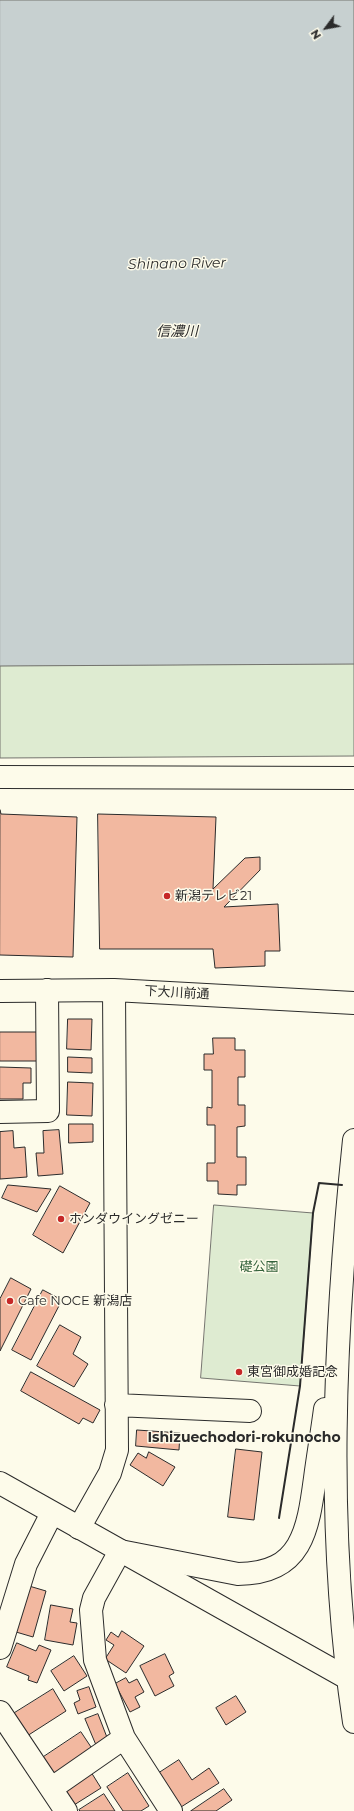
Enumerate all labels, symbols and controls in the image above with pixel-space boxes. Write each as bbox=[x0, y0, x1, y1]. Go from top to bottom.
north arrow bbox=[306, 8, 346, 48]
text: N bbox=[308, 27, 324, 42]
water label: Shinano River bbox=[128, 255, 226, 273]
water label: 信濃川 bbox=[156, 324, 198, 340]
place label: 新潟テレビ21 bbox=[175, 888, 252, 904]
marker: 新潟テレビ21 bbox=[162, 891, 172, 901]
street label: 下大川前通 bbox=[144, 984, 210, 1002]
place label: ホンダウイングゼニー bbox=[69, 1211, 199, 1227]
marker: ホンダウイングゼニー bbox=[56, 1214, 66, 1224]
park label: 礎公園 bbox=[240, 1259, 278, 1275]
place label: Cafe NOCE 新潟店 bbox=[18, 1293, 132, 1309]
marker: Cafe NOCE 新潟店 bbox=[5, 1296, 15, 1306]
place label: 東宮御成婚記念 bbox=[247, 1364, 338, 1380]
marker: 東宮御成婚記念 bbox=[234, 1367, 244, 1377]
district label: Ishizuechodori-rokunocho bbox=[147, 1430, 341, 1446]

